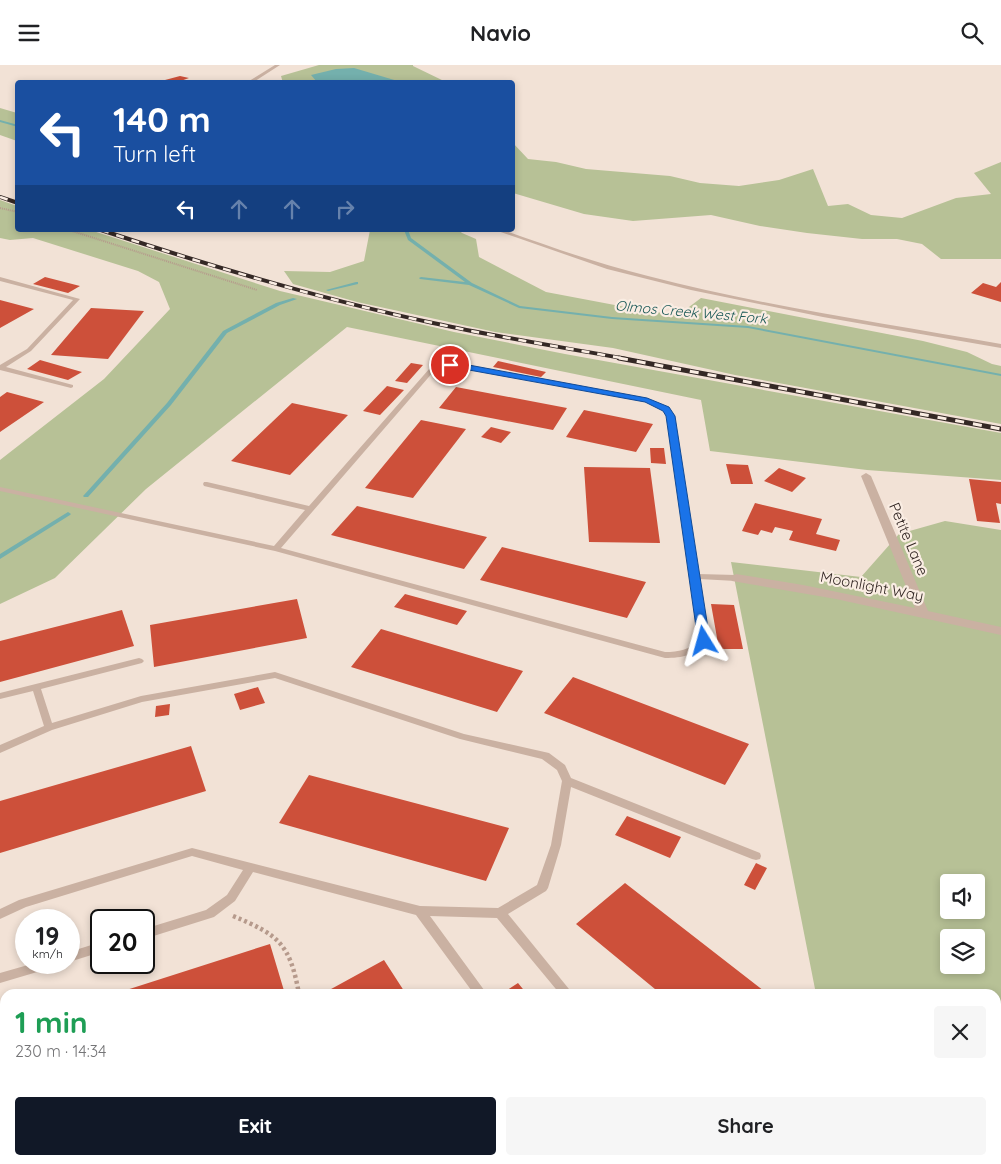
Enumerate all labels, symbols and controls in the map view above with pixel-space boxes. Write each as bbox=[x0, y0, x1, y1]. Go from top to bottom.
icon: menu bbox=[15, 19, 43, 47]
text: Navio bbox=[470, 19, 531, 47]
icon: search bbox=[958, 19, 986, 47]
text: 140 m bbox=[113, 97, 211, 141]
icon: left bbox=[30, 100, 95, 165]
text: Turn left bbox=[113, 140, 196, 168]
icon: left bbox=[172, 195, 200, 223]
icon: ahead bbox=[225, 195, 253, 223]
icon: ahead bbox=[278, 195, 306, 223]
icon: right bbox=[331, 195, 359, 223]
water label: Olmos Creek West Fork bbox=[614, 296, 769, 328]
pin bbox=[429, 344, 471, 386]
icon: arrive bbox=[436, 351, 464, 379]
street label: Petite Lane bbox=[885, 500, 933, 578]
street label: Moonlight Way bbox=[819, 567, 925, 605]
position arrow bbox=[677, 614, 729, 666]
map controls bbox=[940, 874, 985, 974]
button: sound bbox=[940, 874, 985, 919]
speed limit sign: 20 bbox=[90, 909, 155, 974]
text: 19 bbox=[36, 920, 59, 951]
button: layers bbox=[940, 929, 985, 974]
text: km/h bbox=[32, 946, 63, 961]
text: 1 min bbox=[15, 1003, 88, 1041]
button: close bbox=[934, 1006, 986, 1058]
text: 230 m · 14:34 bbox=[15, 1041, 107, 1061]
button: Exit bbox=[15, 1097, 496, 1155]
button: Share bbox=[506, 1097, 986, 1155]

